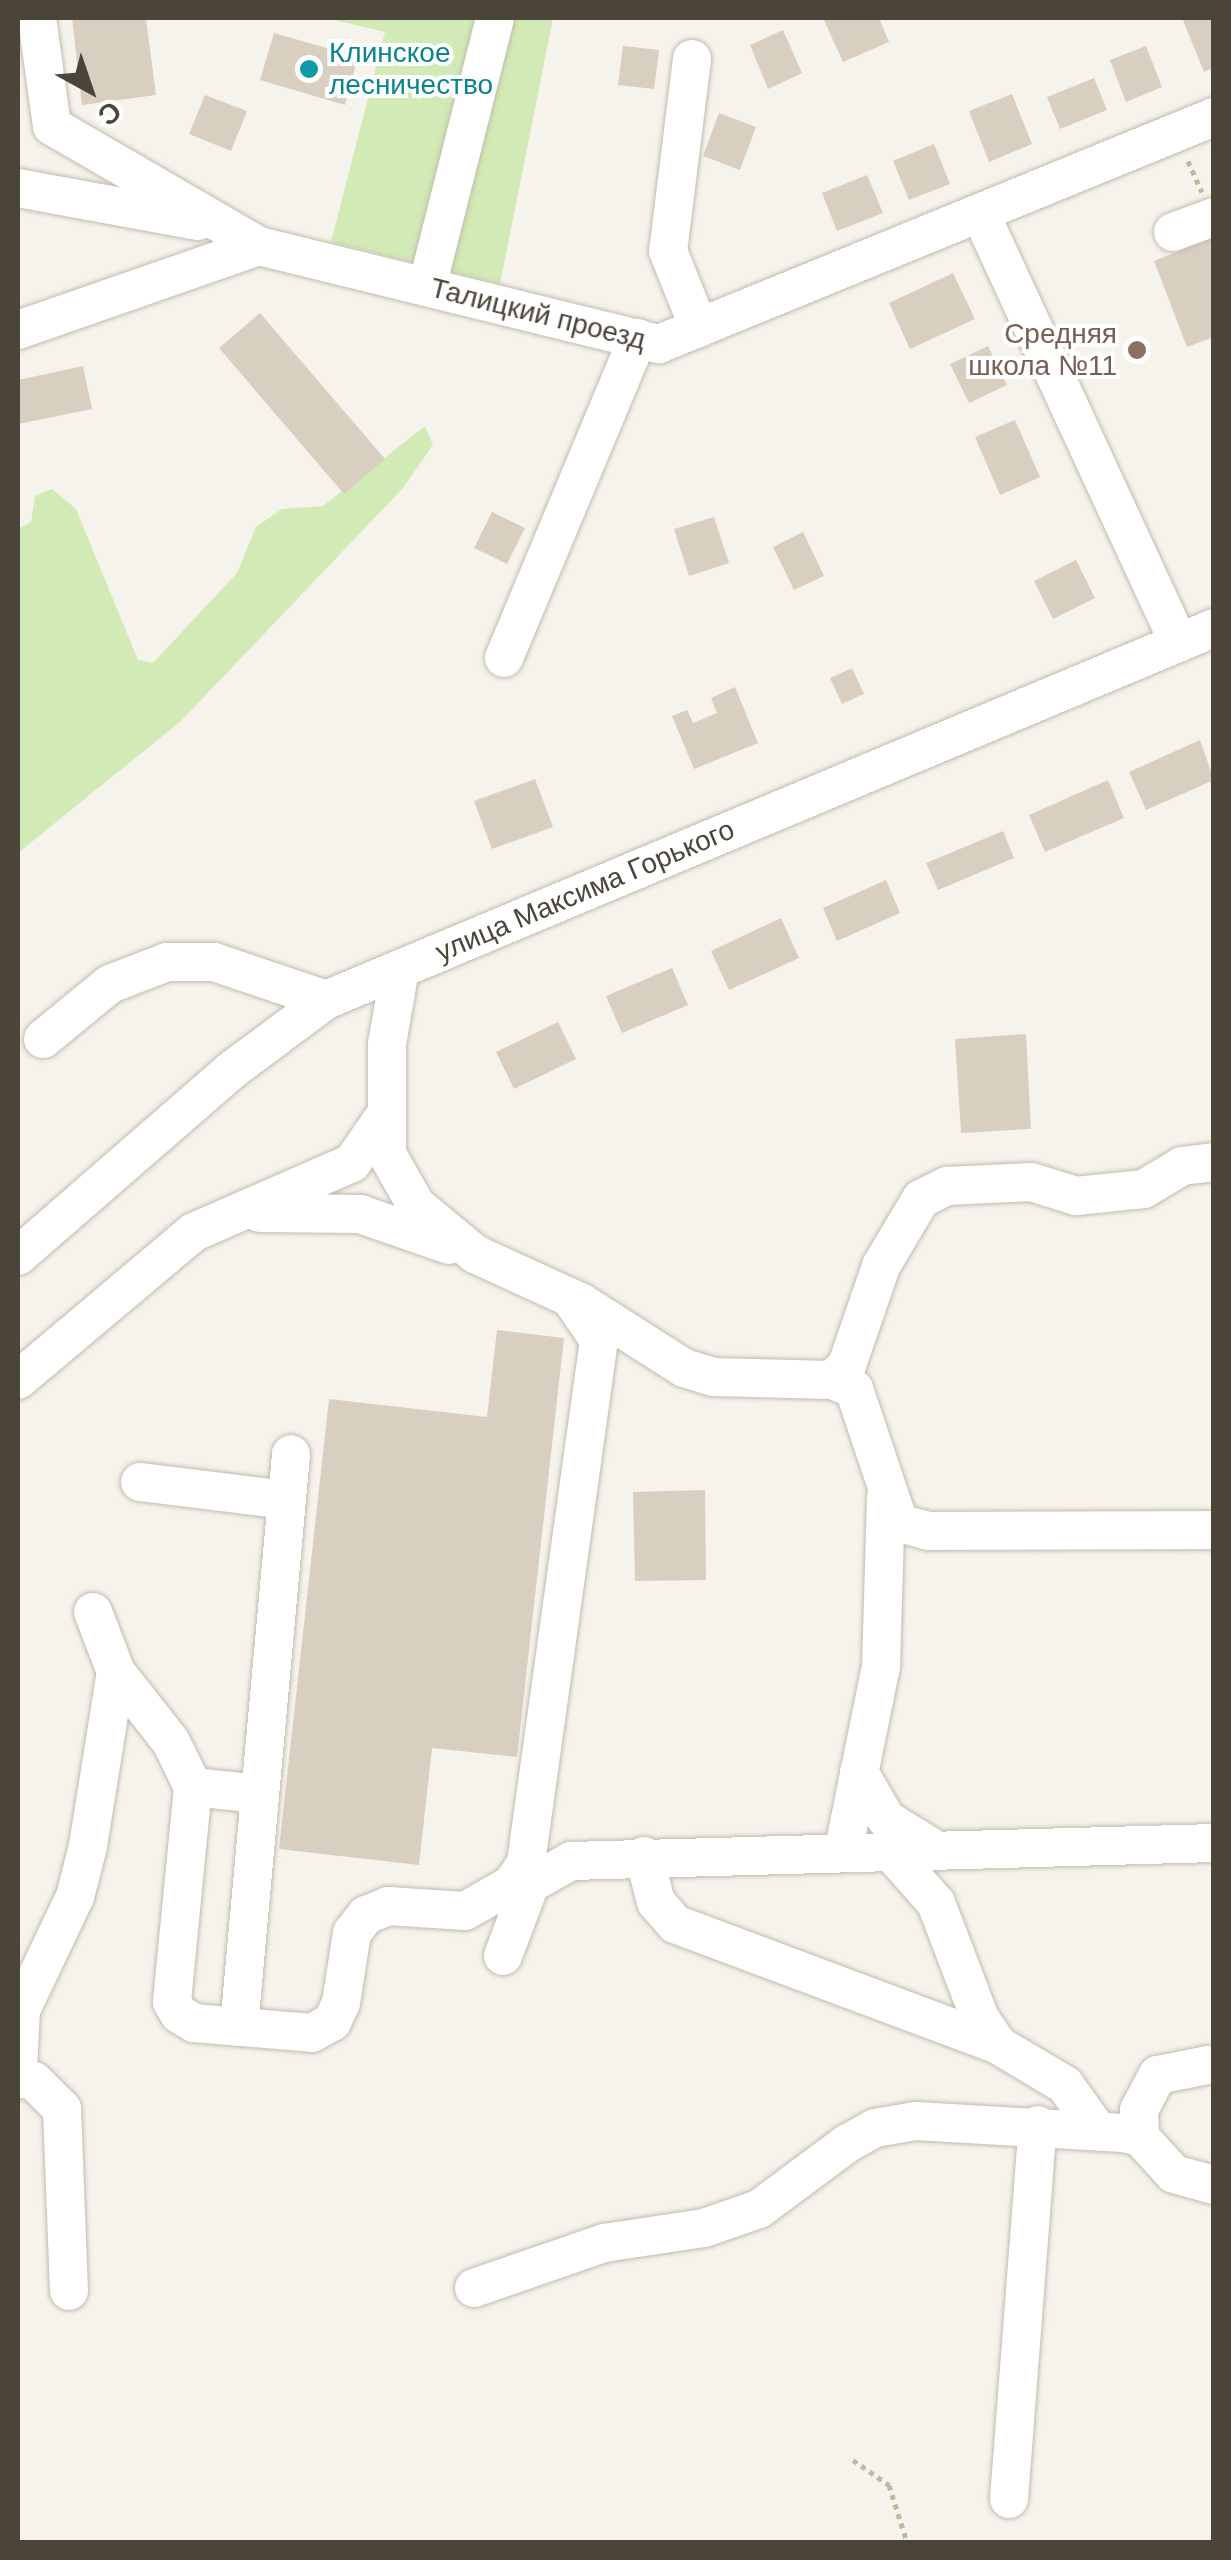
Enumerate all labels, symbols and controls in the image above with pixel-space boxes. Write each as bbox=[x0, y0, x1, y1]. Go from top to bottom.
place label: Клинское лесничество bbox=[329, 36, 493, 102]
north arrow bbox=[40, 40, 140, 140]
marker: Клинское лесничество bbox=[298, 58, 320, 80]
text: С bbox=[92, 95, 127, 132]
street label: Талицкий проезд bbox=[427, 271, 649, 357]
place label: Средняя школа №11 bbox=[968, 317, 1117, 383]
marker: Средняя школа №11 bbox=[1126, 339, 1148, 361]
street label: улица Максима Горького bbox=[431, 813, 739, 969]

